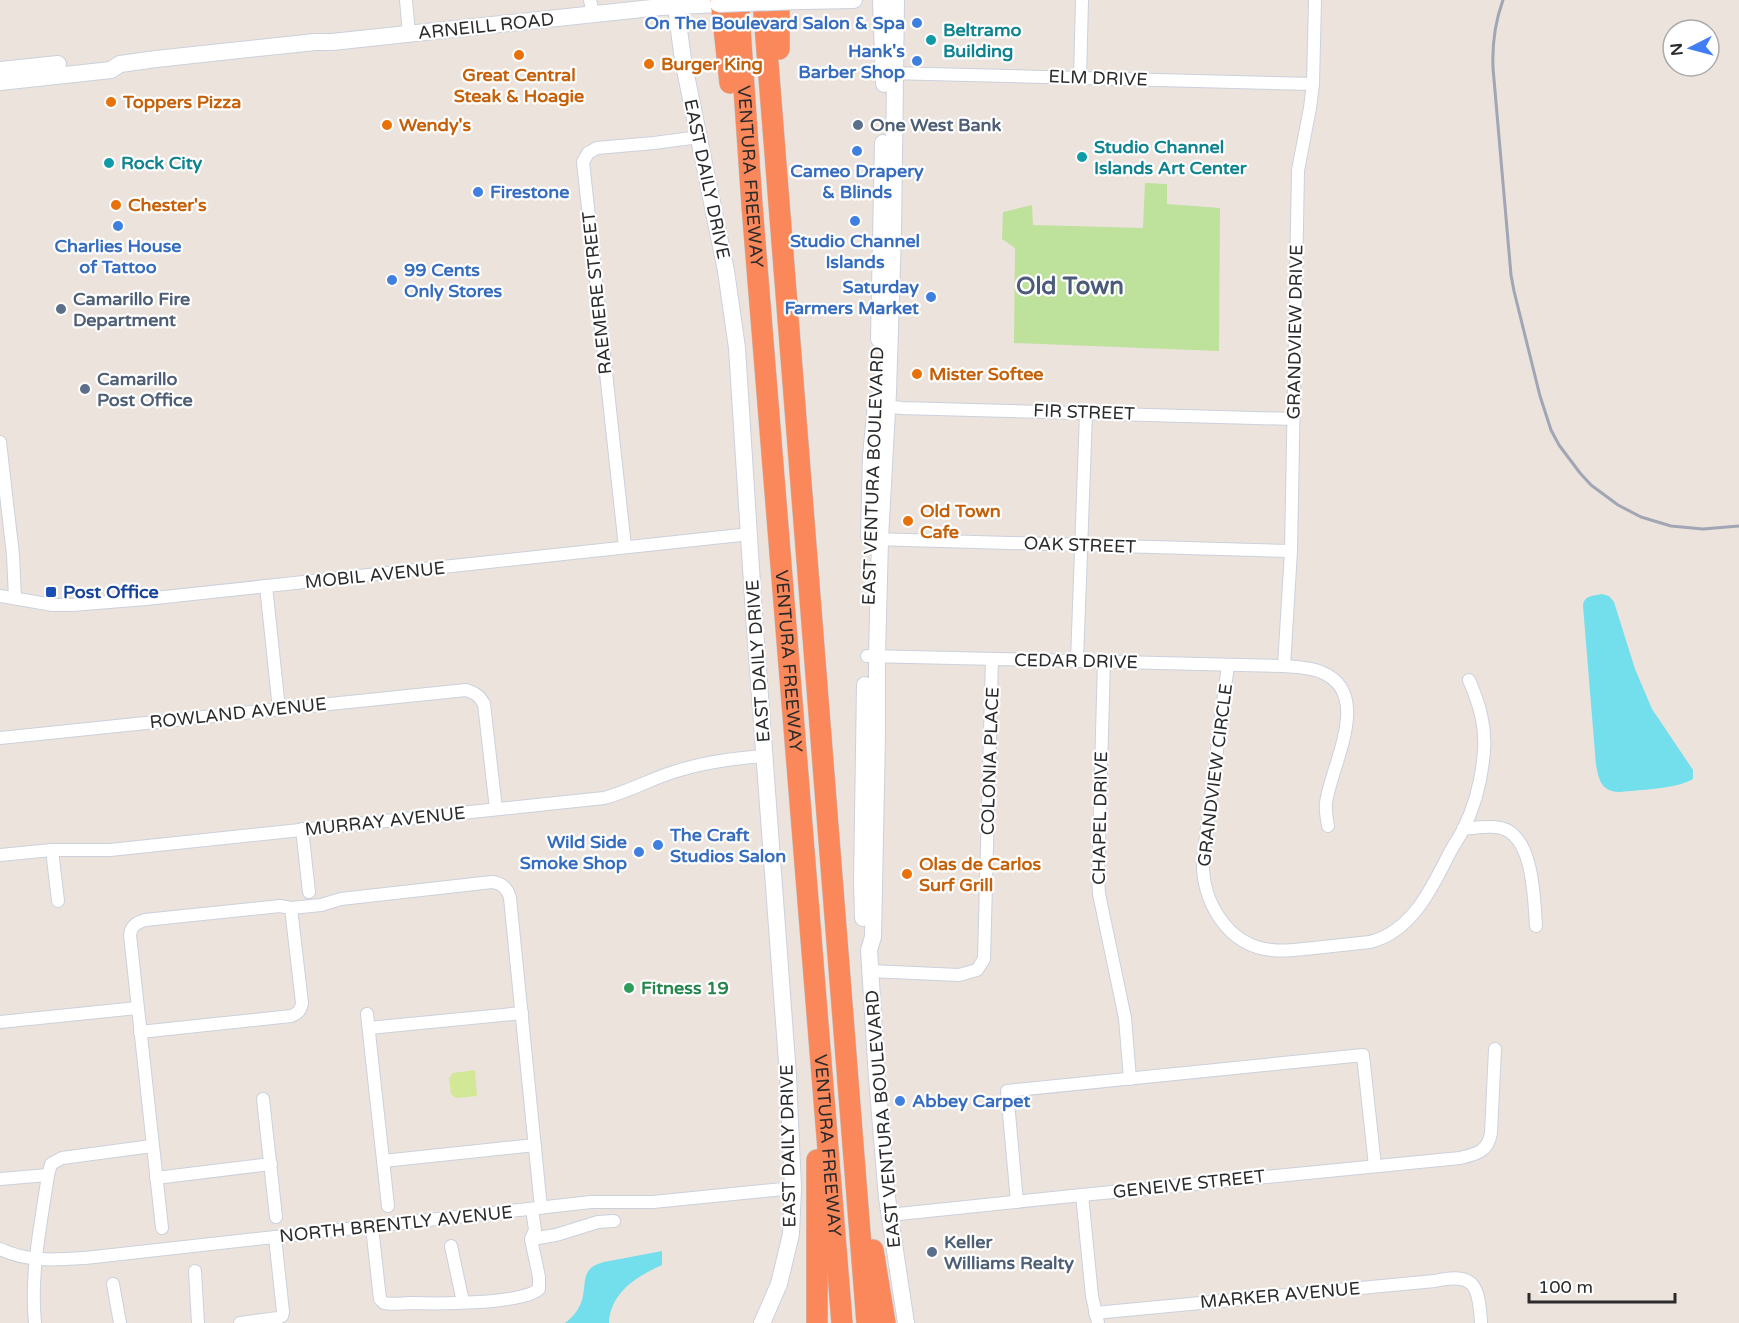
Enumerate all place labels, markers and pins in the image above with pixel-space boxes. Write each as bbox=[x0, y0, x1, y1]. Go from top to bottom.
place label: On The Boulevard Salon & Spa bbox=[645, 12, 905, 34]
marker: On The Boulevard Salon & Spa bbox=[910, 16, 924, 30]
place label: Beltramo Building bbox=[943, 19, 1021, 62]
marker: Beltramo Building bbox=[924, 33, 938, 47]
place label: Hank's Barber Shop bbox=[798, 40, 905, 83]
marker: Great Central Steak & Hoagie bbox=[512, 48, 526, 62]
place label: Burger King bbox=[661, 53, 763, 75]
marker: Hank's Barber Shop bbox=[910, 54, 924, 68]
marker: Burger King bbox=[642, 57, 656, 71]
place label: Great Central Steak & Hoagie bbox=[454, 64, 584, 107]
place label: Toppers Pizza bbox=[122, 91, 241, 113]
marker: Toppers Pizza bbox=[104, 95, 118, 109]
place label: Wendy's bbox=[399, 114, 472, 136]
place label: One West Bank bbox=[870, 114, 1002, 136]
marker: Wendy's bbox=[380, 118, 394, 132]
marker: One West Bank bbox=[851, 118, 865, 132]
place label: Studio Channel Islands Art Center bbox=[1094, 136, 1248, 179]
marker: Cameo Drapery & Blinds bbox=[850, 144, 864, 158]
marker: Studio Channel Islands Art Center bbox=[1075, 150, 1089, 164]
place label: Rock City bbox=[121, 152, 203, 174]
marker: Rock City bbox=[102, 156, 116, 170]
place label: Cameo Drapery & Blinds bbox=[790, 160, 924, 203]
place label: Firestone bbox=[490, 181, 569, 203]
marker: Firestone bbox=[471, 185, 485, 199]
place label: Chester's bbox=[128, 194, 207, 216]
marker: Chester's bbox=[109, 198, 123, 212]
marker: Studio Channel Islands bbox=[848, 214, 862, 228]
marker: Charlies House of Tattoo bbox=[111, 219, 125, 233]
place label: Studio Channel Islands bbox=[790, 230, 920, 273]
place label: Charlies House of Tattoo bbox=[54, 235, 182, 278]
place label: 99 Cents Only Stores bbox=[404, 259, 502, 302]
marker: 99 Cents Only Stores bbox=[385, 273, 399, 287]
place label: Saturday Farmers Market bbox=[784, 276, 919, 319]
place label: Camarillo Fire Department bbox=[73, 288, 190, 331]
marker: Saturday Farmers Market bbox=[924, 290, 938, 304]
marker: Camarillo Fire Department bbox=[54, 302, 68, 316]
place label: Mister Softee bbox=[929, 363, 1044, 385]
marker: Mister Softee bbox=[910, 367, 924, 381]
place label: Camarillo Post Office bbox=[97, 368, 193, 411]
marker: Camarillo Post Office bbox=[78, 382, 92, 396]
place label: Old Town Cafe bbox=[920, 500, 1001, 543]
marker: Old Town Cafe bbox=[901, 514, 915, 528]
place label: Post Office bbox=[63, 581, 159, 603]
marker: Post Office bbox=[44, 585, 58, 599]
place label: The Craft Studios Salon bbox=[669, 824, 786, 867]
place label: Wild Side Smoke Shop bbox=[520, 831, 627, 874]
marker: The Craft Studios Salon bbox=[651, 838, 665, 852]
marker: Wild Side Smoke Shop bbox=[632, 845, 646, 859]
place label: Olas de Carlos Surf Grill bbox=[919, 853, 1042, 896]
marker: Olas de Carlos Surf Grill bbox=[900, 867, 914, 881]
place label: Fitness 19 bbox=[641, 977, 729, 999]
marker: Fitness 19 bbox=[622, 981, 636, 995]
place label: Abbey Carpet bbox=[912, 1090, 1031, 1112]
marker: Abbey Carpet bbox=[893, 1094, 907, 1108]
place label: Keller Williams Realty bbox=[944, 1231, 1074, 1274]
marker: Keller Williams Realty bbox=[925, 1245, 939, 1259]

